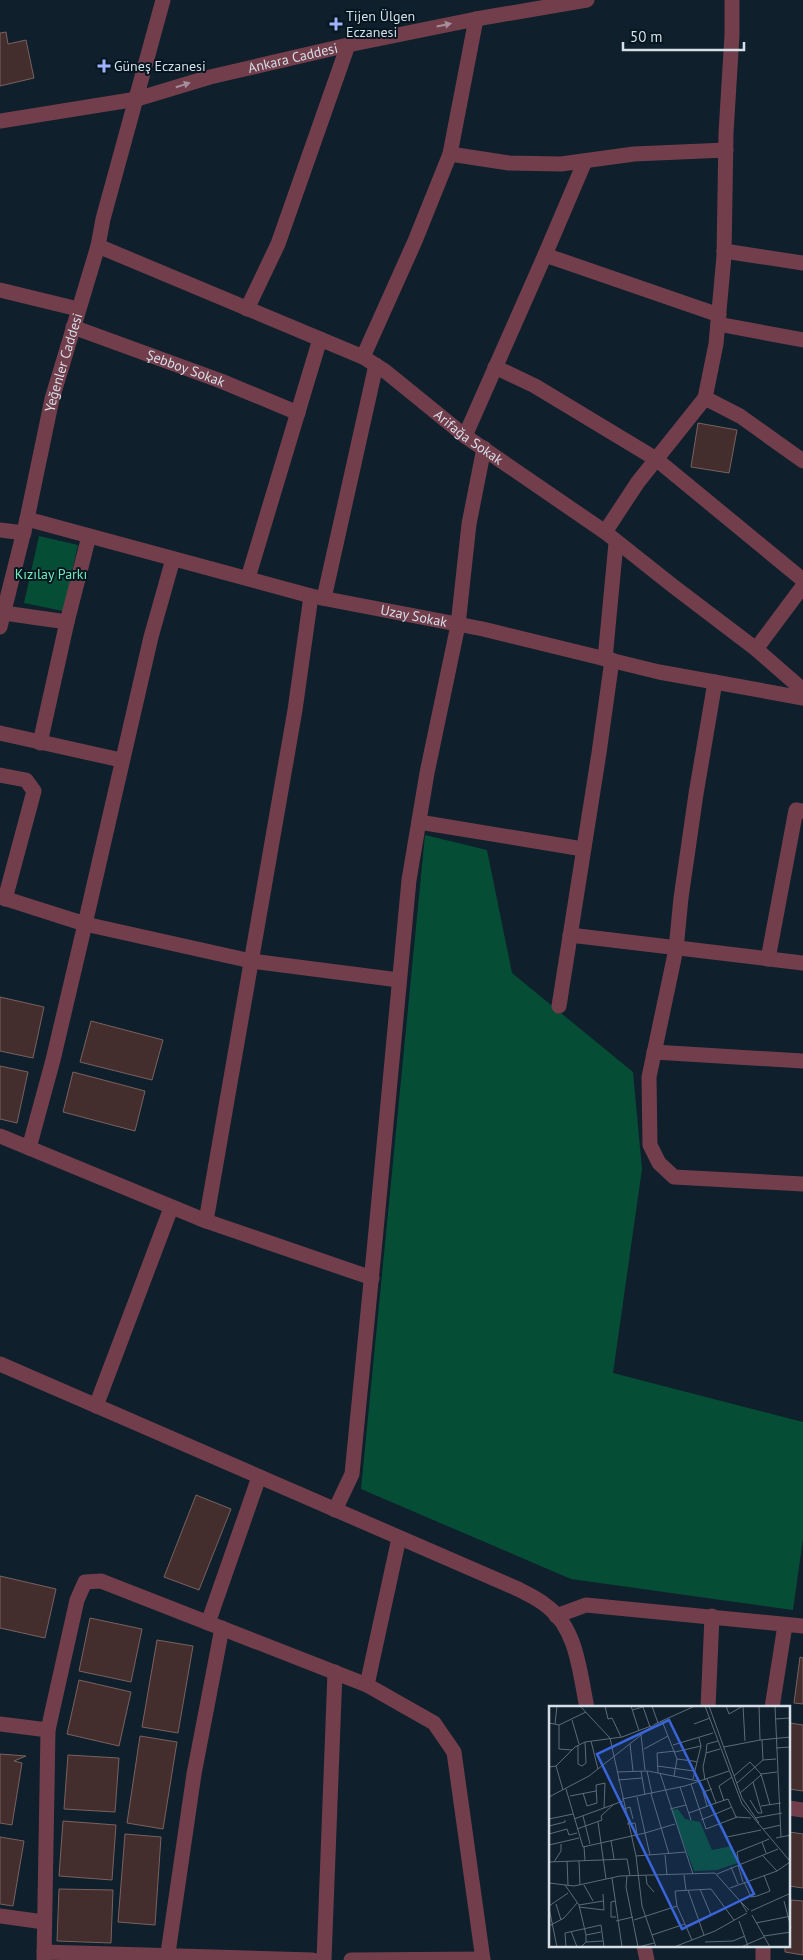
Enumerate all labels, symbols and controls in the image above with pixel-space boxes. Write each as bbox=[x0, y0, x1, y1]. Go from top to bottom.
place label: Tijen Ülgen Eczanesi bbox=[346, 7, 415, 41]
marker: Tijen Ülgen Eczanesi bbox=[330, 18, 342, 30]
scale bar bbox=[623, 20, 744, 52]
one-way arrow bbox=[436, 21, 452, 29]
text: 50 m bbox=[630, 27, 663, 46]
street label: Ankara Caddesi bbox=[246, 39, 339, 77]
place label: Güneş Eczanesi bbox=[114, 57, 206, 75]
marker: Güneş Eczanesi bbox=[98, 60, 110, 72]
one-way arrow bbox=[176, 80, 191, 88]
street label: Yeğenler Caddesi bbox=[41, 311, 86, 414]
street label: Şebboy Sokak bbox=[144, 346, 228, 391]
street label: Arifağa Sokak bbox=[430, 405, 507, 469]
park label: Kızılay Parkı bbox=[15, 565, 87, 583]
street label: Uzay Sokak bbox=[379, 601, 449, 631]
inset map bbox=[549, 1706, 790, 1948]

